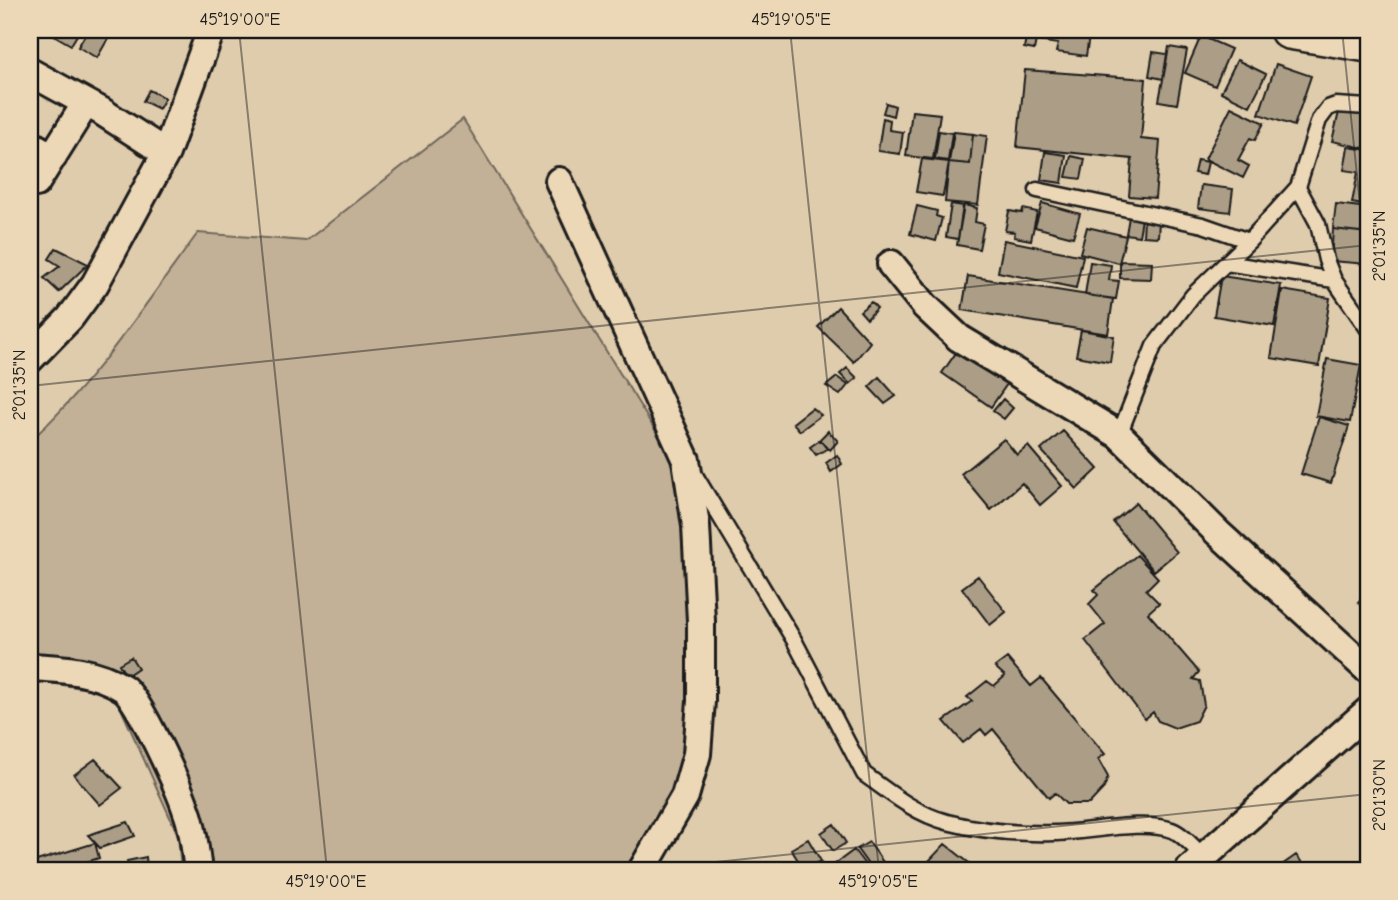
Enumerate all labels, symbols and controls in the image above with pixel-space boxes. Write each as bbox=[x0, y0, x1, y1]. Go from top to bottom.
text: 45°19'00"E bbox=[200, 9, 281, 30]
text: 45°19'05"E bbox=[751, 9, 831, 30]
text: 2°01'35"N bbox=[1369, 210, 1390, 282]
text: 2°01'35"N bbox=[9, 349, 30, 421]
text: 2°01'30"N bbox=[1369, 759, 1390, 831]
text: 45°19'00"E bbox=[286, 871, 367, 892]
text: 45°19'05"E bbox=[838, 871, 918, 892]

